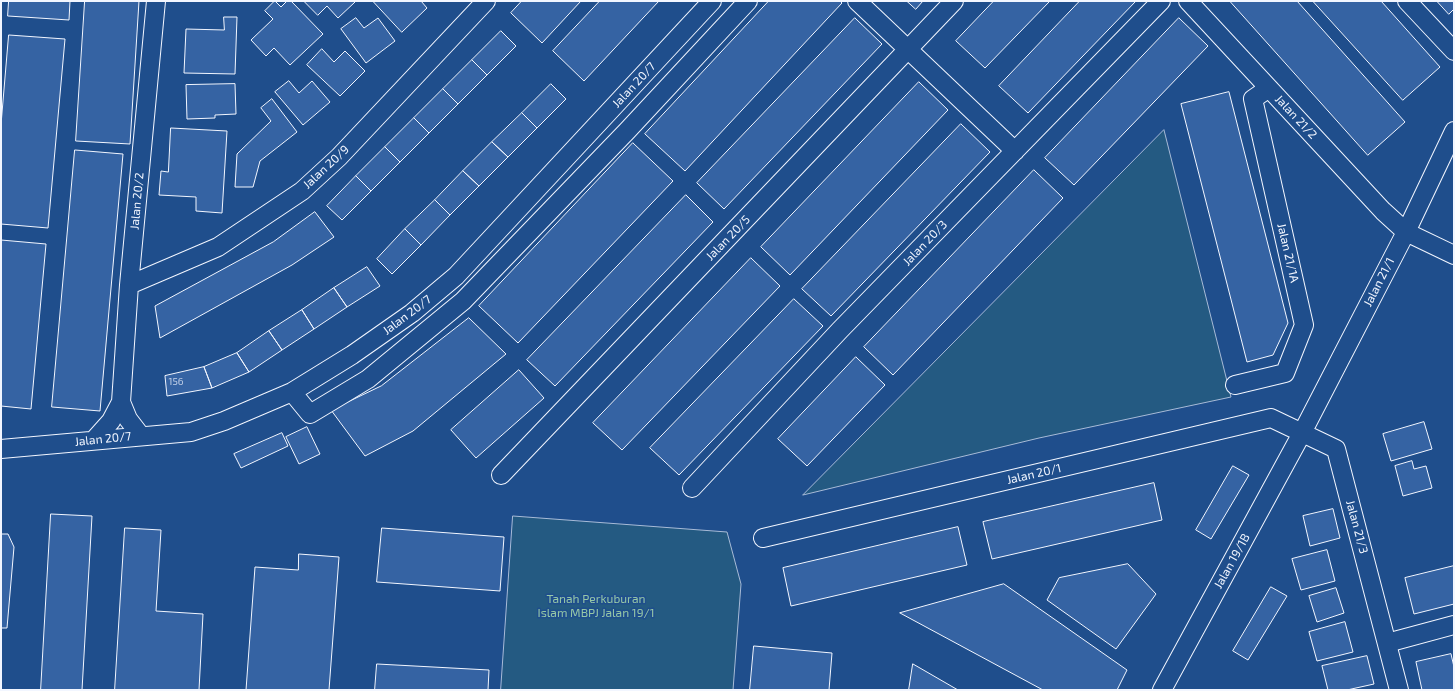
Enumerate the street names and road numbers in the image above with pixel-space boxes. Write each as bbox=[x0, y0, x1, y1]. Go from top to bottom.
street label: Jalan 20/7 bbox=[609, 59, 659, 111]
street label: Jalan 21/2 bbox=[1272, 92, 1320, 142]
street label: Jalan 20/9 bbox=[300, 142, 352, 192]
street label: Jalan 20/2 bbox=[127, 172, 147, 230]
street label: Jalan 20/5 bbox=[703, 212, 753, 264]
street label: Jalan 20/3 bbox=[900, 217, 950, 269]
street label: Jalan 21/1A bbox=[1274, 222, 1302, 284]
street label: Jalan 21/1 bbox=[1361, 255, 1397, 309]
street label: Jalan 20/7 bbox=[380, 292, 434, 338]
street label: Jalan 20/7 bbox=[74, 429, 132, 449]
street label: Jalan 20/1 bbox=[1005, 461, 1063, 487]
street label: Jalan 21/3 bbox=[1343, 499, 1371, 555]
street label: Jalan 19/1B bbox=[1211, 531, 1253, 591]

